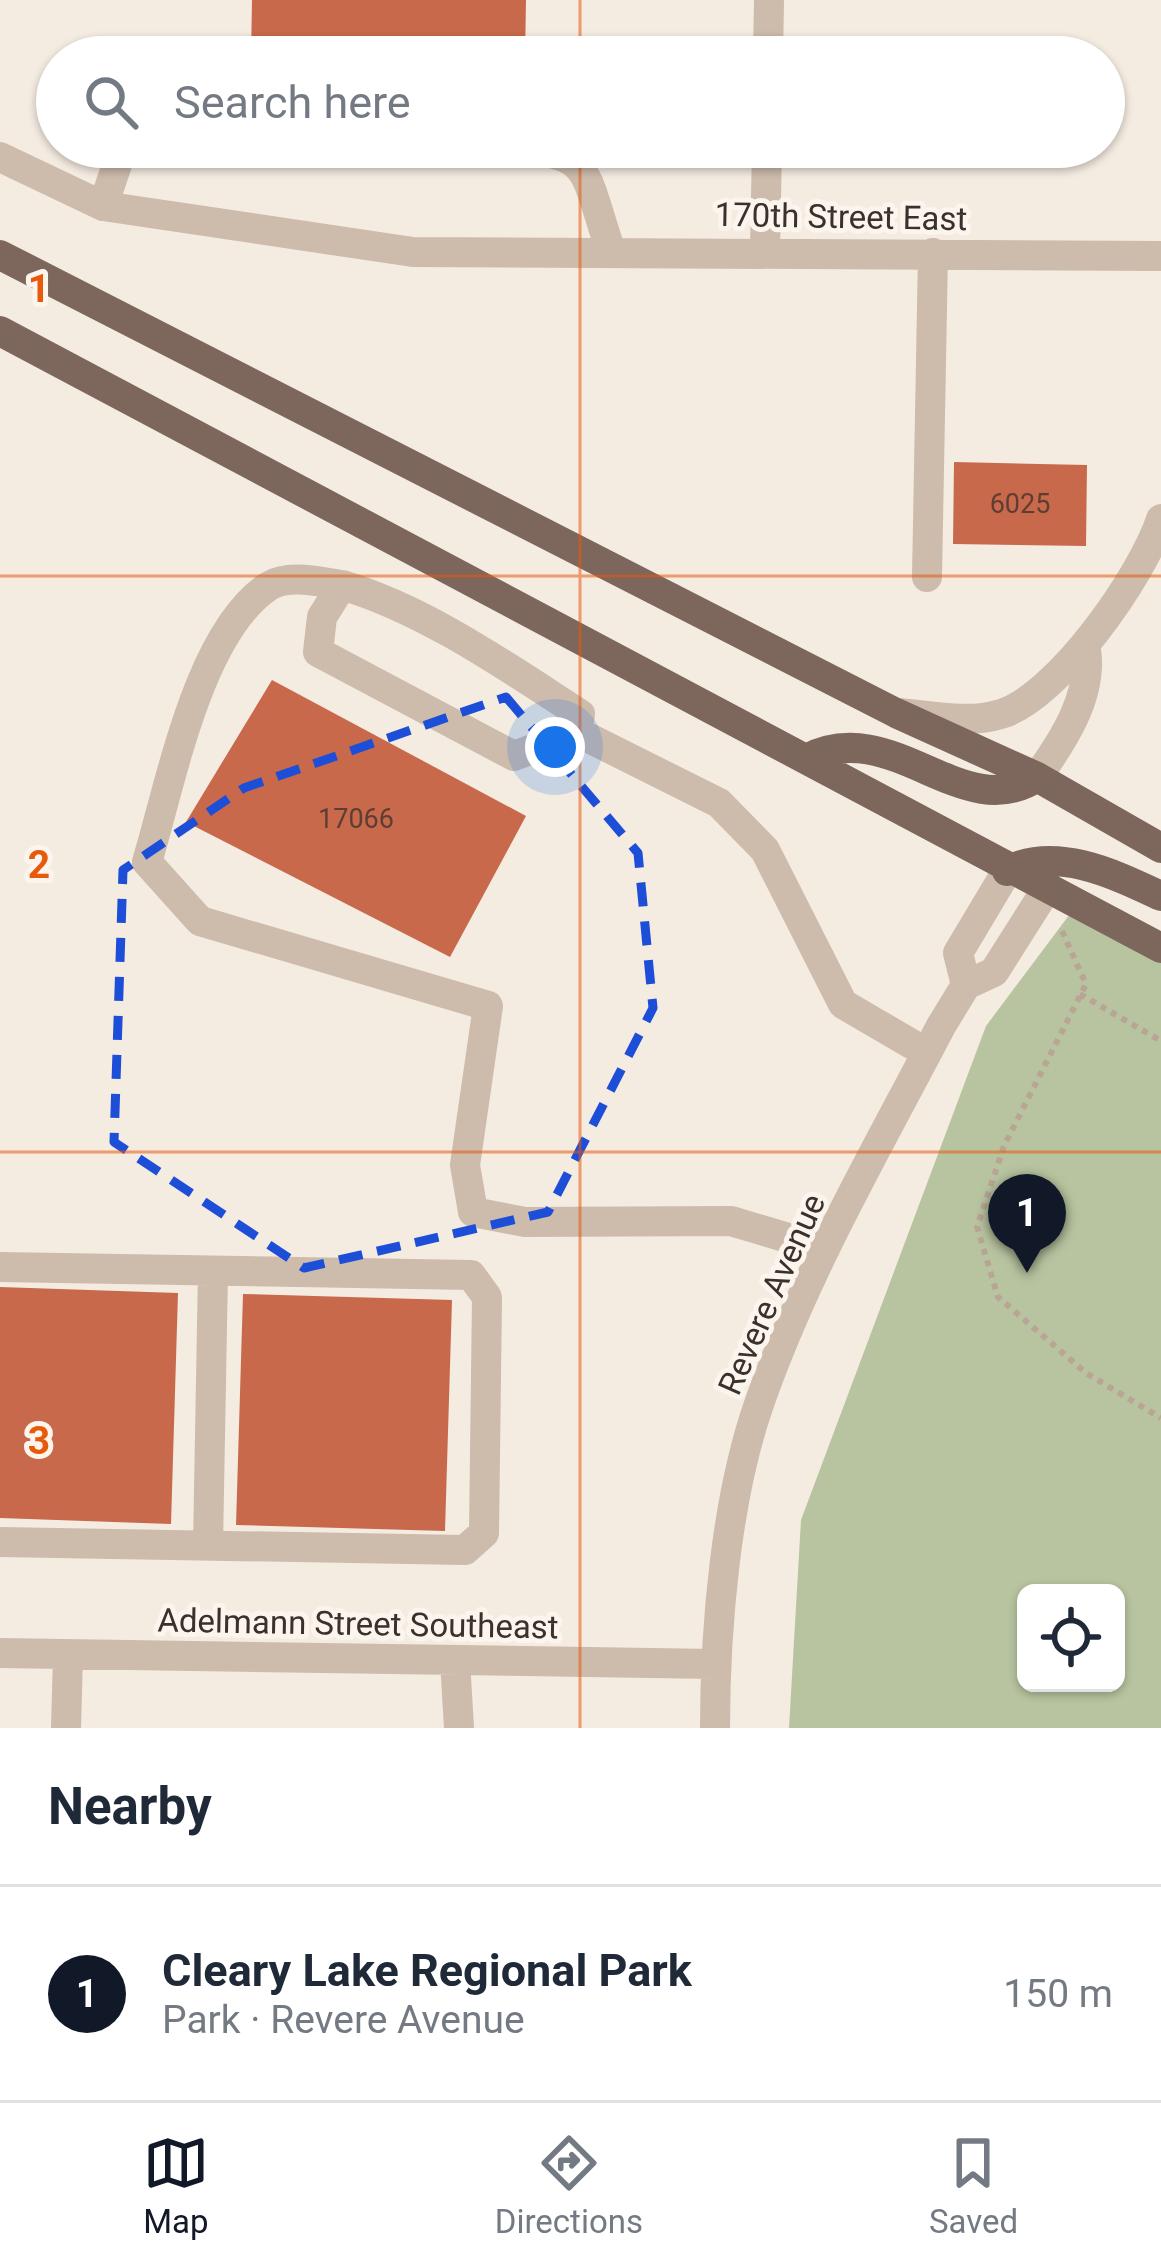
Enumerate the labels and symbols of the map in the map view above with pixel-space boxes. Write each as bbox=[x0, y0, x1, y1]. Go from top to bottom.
street label: 170th Street East bbox=[714, 195, 968, 238]
text: 1 bbox=[28, 266, 50, 312]
house number: 6025 bbox=[990, 488, 1050, 520]
your location bbox=[525, 717, 585, 777]
house number: 17066 bbox=[318, 803, 394, 835]
text: 2 bbox=[28, 842, 50, 888]
pin: 1 bbox=[988, 1174, 1066, 1273]
street label: Revere Avenue bbox=[710, 1188, 833, 1401]
text: 3 bbox=[28, 1418, 50, 1464]
street label: Adelmann Street Southeast bbox=[157, 1601, 559, 1646]

